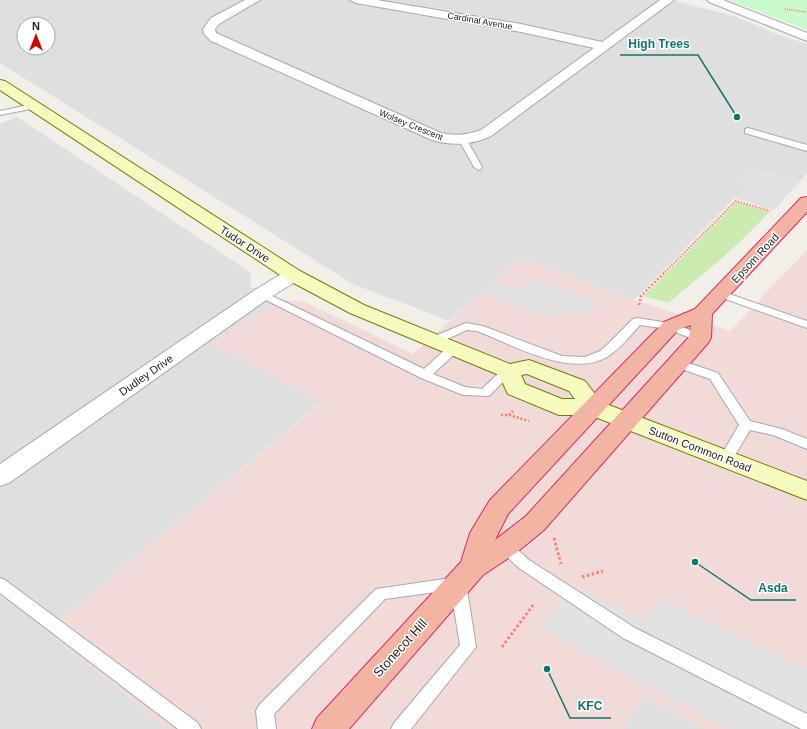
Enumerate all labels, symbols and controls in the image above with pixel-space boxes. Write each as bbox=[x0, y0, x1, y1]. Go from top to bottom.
street label: Cardinal Avenue bbox=[447, 10, 513, 32]
north arrow bbox=[16, 16, 56, 56]
text: N bbox=[32, 20, 40, 32]
callout: High Trees bbox=[620, 31, 698, 55]
text: High Trees bbox=[628, 37, 690, 51]
street label: Wolsey Crescent bbox=[378, 108, 445, 143]
street label: Tudor Drive bbox=[218, 223, 272, 265]
street label: Epsom Road bbox=[729, 231, 781, 285]
street label: Dudley Drive bbox=[117, 352, 175, 398]
street label: Sutton Common Road bbox=[647, 424, 753, 474]
callout: Asda bbox=[751, 576, 796, 600]
text: Asda bbox=[758, 581, 788, 595]
street label: Stonecot Hill bbox=[370, 616, 430, 680]
callout: KFC bbox=[570, 694, 611, 718]
text: KFC bbox=[578, 699, 603, 713]

